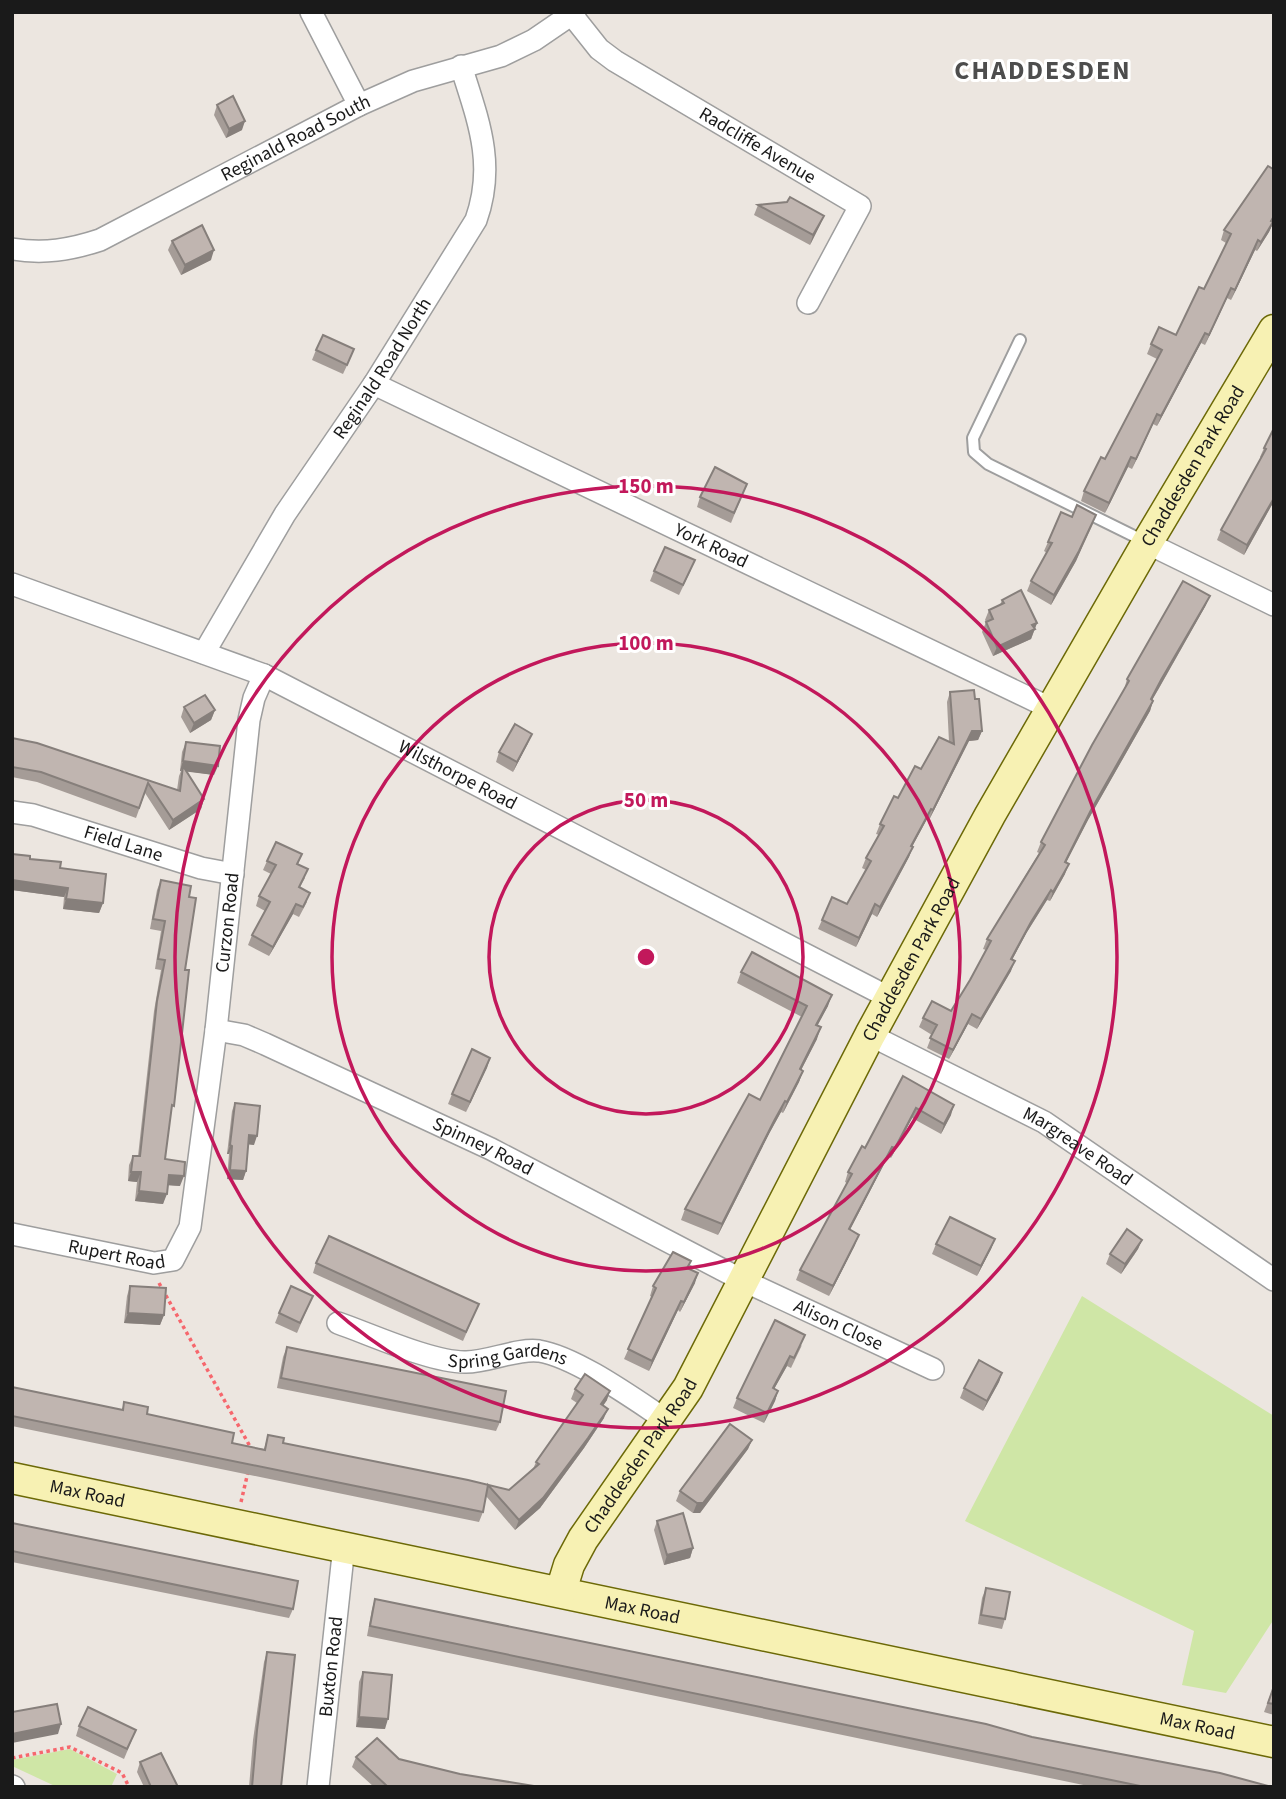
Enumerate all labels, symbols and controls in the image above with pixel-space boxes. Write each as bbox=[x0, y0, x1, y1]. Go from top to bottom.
district label: CHADDESDEN bbox=[954, 52, 1132, 89]
street label: Reginald Road South bbox=[216, 88, 375, 188]
street label: Radcliffe Avenue bbox=[694, 100, 821, 191]
street label: Reginald Road North bbox=[326, 292, 438, 445]
street label: Chaddesden Park Road bbox=[1134, 380, 1251, 552]
text: 150 m bbox=[618, 471, 674, 501]
street label: York Road bbox=[669, 516, 753, 575]
text: 100 m bbox=[618, 628, 674, 658]
street label: Wilsthorpe Road bbox=[394, 733, 522, 817]
text: 50 m bbox=[624, 785, 668, 815]
street label: Field Lane bbox=[81, 818, 166, 869]
street label: Curzon Road bbox=[209, 871, 246, 974]
street label: Chaddesden Park Road bbox=[855, 872, 967, 1046]
centre of rings bbox=[634, 945, 658, 969]
street label: Margreave Road bbox=[1018, 1100, 1138, 1193]
street label: Spinney Road bbox=[428, 1110, 538, 1182]
street label: Rupert Road bbox=[66, 1232, 167, 1276]
street label: Alison Close bbox=[789, 1292, 888, 1357]
street label: Spring Gardens bbox=[446, 1337, 572, 1376]
street label: Chaddesden Park Road bbox=[577, 1374, 704, 1539]
street label: Max Road bbox=[47, 1473, 128, 1515]
street label: Max Road bbox=[602, 1589, 683, 1631]
street label: Buxton Road bbox=[312, 1615, 350, 1718]
street label: Max Road bbox=[1157, 1705, 1238, 1747]

